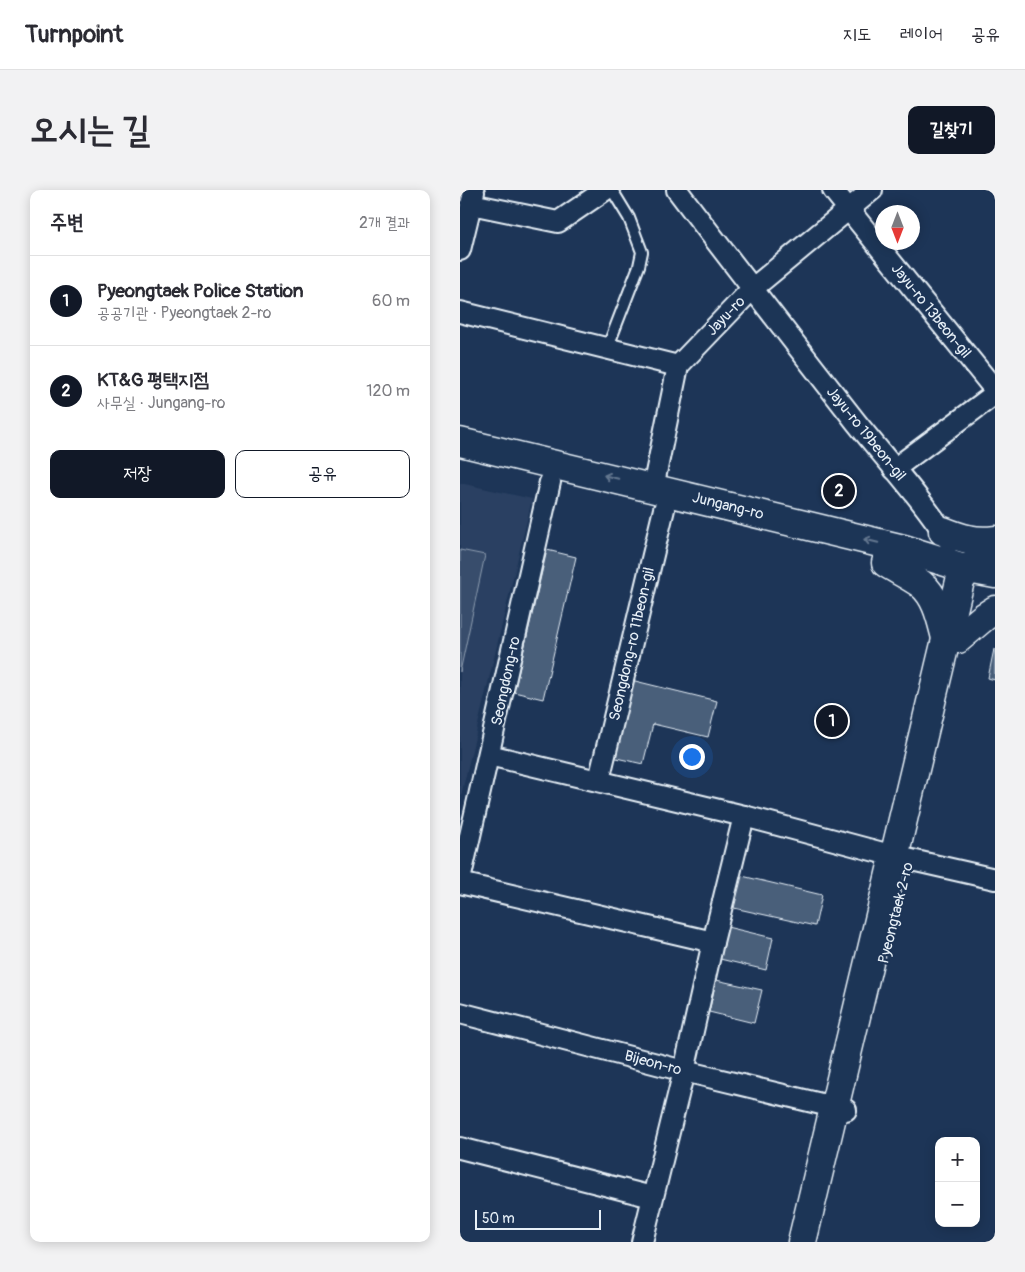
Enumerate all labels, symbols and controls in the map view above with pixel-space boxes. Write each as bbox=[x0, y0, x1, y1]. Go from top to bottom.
text: Turnpoint bbox=[25, 20, 123, 49]
text: 지도 bbox=[843, 23, 872, 46]
text: 레이어 bbox=[900, 23, 943, 46]
text: 공유 bbox=[971, 23, 1000, 46]
button: 길찾기 bbox=[908, 106, 995, 154]
text: 오시는 길 bbox=[30, 108, 150, 152]
north arrow bbox=[875, 205, 920, 250]
text: 주변 bbox=[50, 209, 84, 236]
text: 2개 결과 bbox=[359, 213, 410, 233]
street label: Jayu-ro 13beon-gil bbox=[887, 260, 975, 362]
text: Pyeongtaek Police Station bbox=[97, 279, 304, 303]
text: 1 bbox=[63, 291, 69, 311]
text: 60 m bbox=[372, 291, 410, 311]
street label: Jayu-ro bbox=[703, 292, 749, 340]
text: 공공기관 · Pyeongtaek 2-ro bbox=[97, 303, 271, 323]
text: KT&G 평택지점 bbox=[97, 368, 209, 392]
text: 2 bbox=[62, 381, 70, 401]
text: 120 m bbox=[366, 381, 410, 401]
street label: Jayu-ro 19beon-gil bbox=[822, 383, 910, 485]
text: 사무실 · Jungang-ro bbox=[97, 393, 225, 413]
button: 저장 bbox=[50, 450, 225, 498]
button: 공유 bbox=[235, 450, 410, 498]
one-way arrow bbox=[603, 472, 619, 481]
pin: 2 bbox=[823, 472, 855, 510]
street label: Jungang-ro bbox=[690, 488, 766, 524]
one-way arrow bbox=[863, 536, 879, 545]
street label: Seongdong-ro 11beon-gil bbox=[605, 565, 659, 723]
street label: Seongdong-ro bbox=[487, 635, 525, 727]
pin: 1 bbox=[816, 702, 848, 740]
your location bbox=[679, 744, 705, 770]
street label: Pyeongtaek 2-ro bbox=[874, 860, 918, 966]
street label: Bijeon-ro bbox=[622, 1046, 684, 1080]
map controls bbox=[935, 1137, 980, 1227]
button: + bbox=[935, 1137, 980, 1182]
button: − bbox=[935, 1182, 980, 1227]
scale bar bbox=[475, 1207, 601, 1230]
text: 50 m bbox=[482, 1210, 515, 1227]

